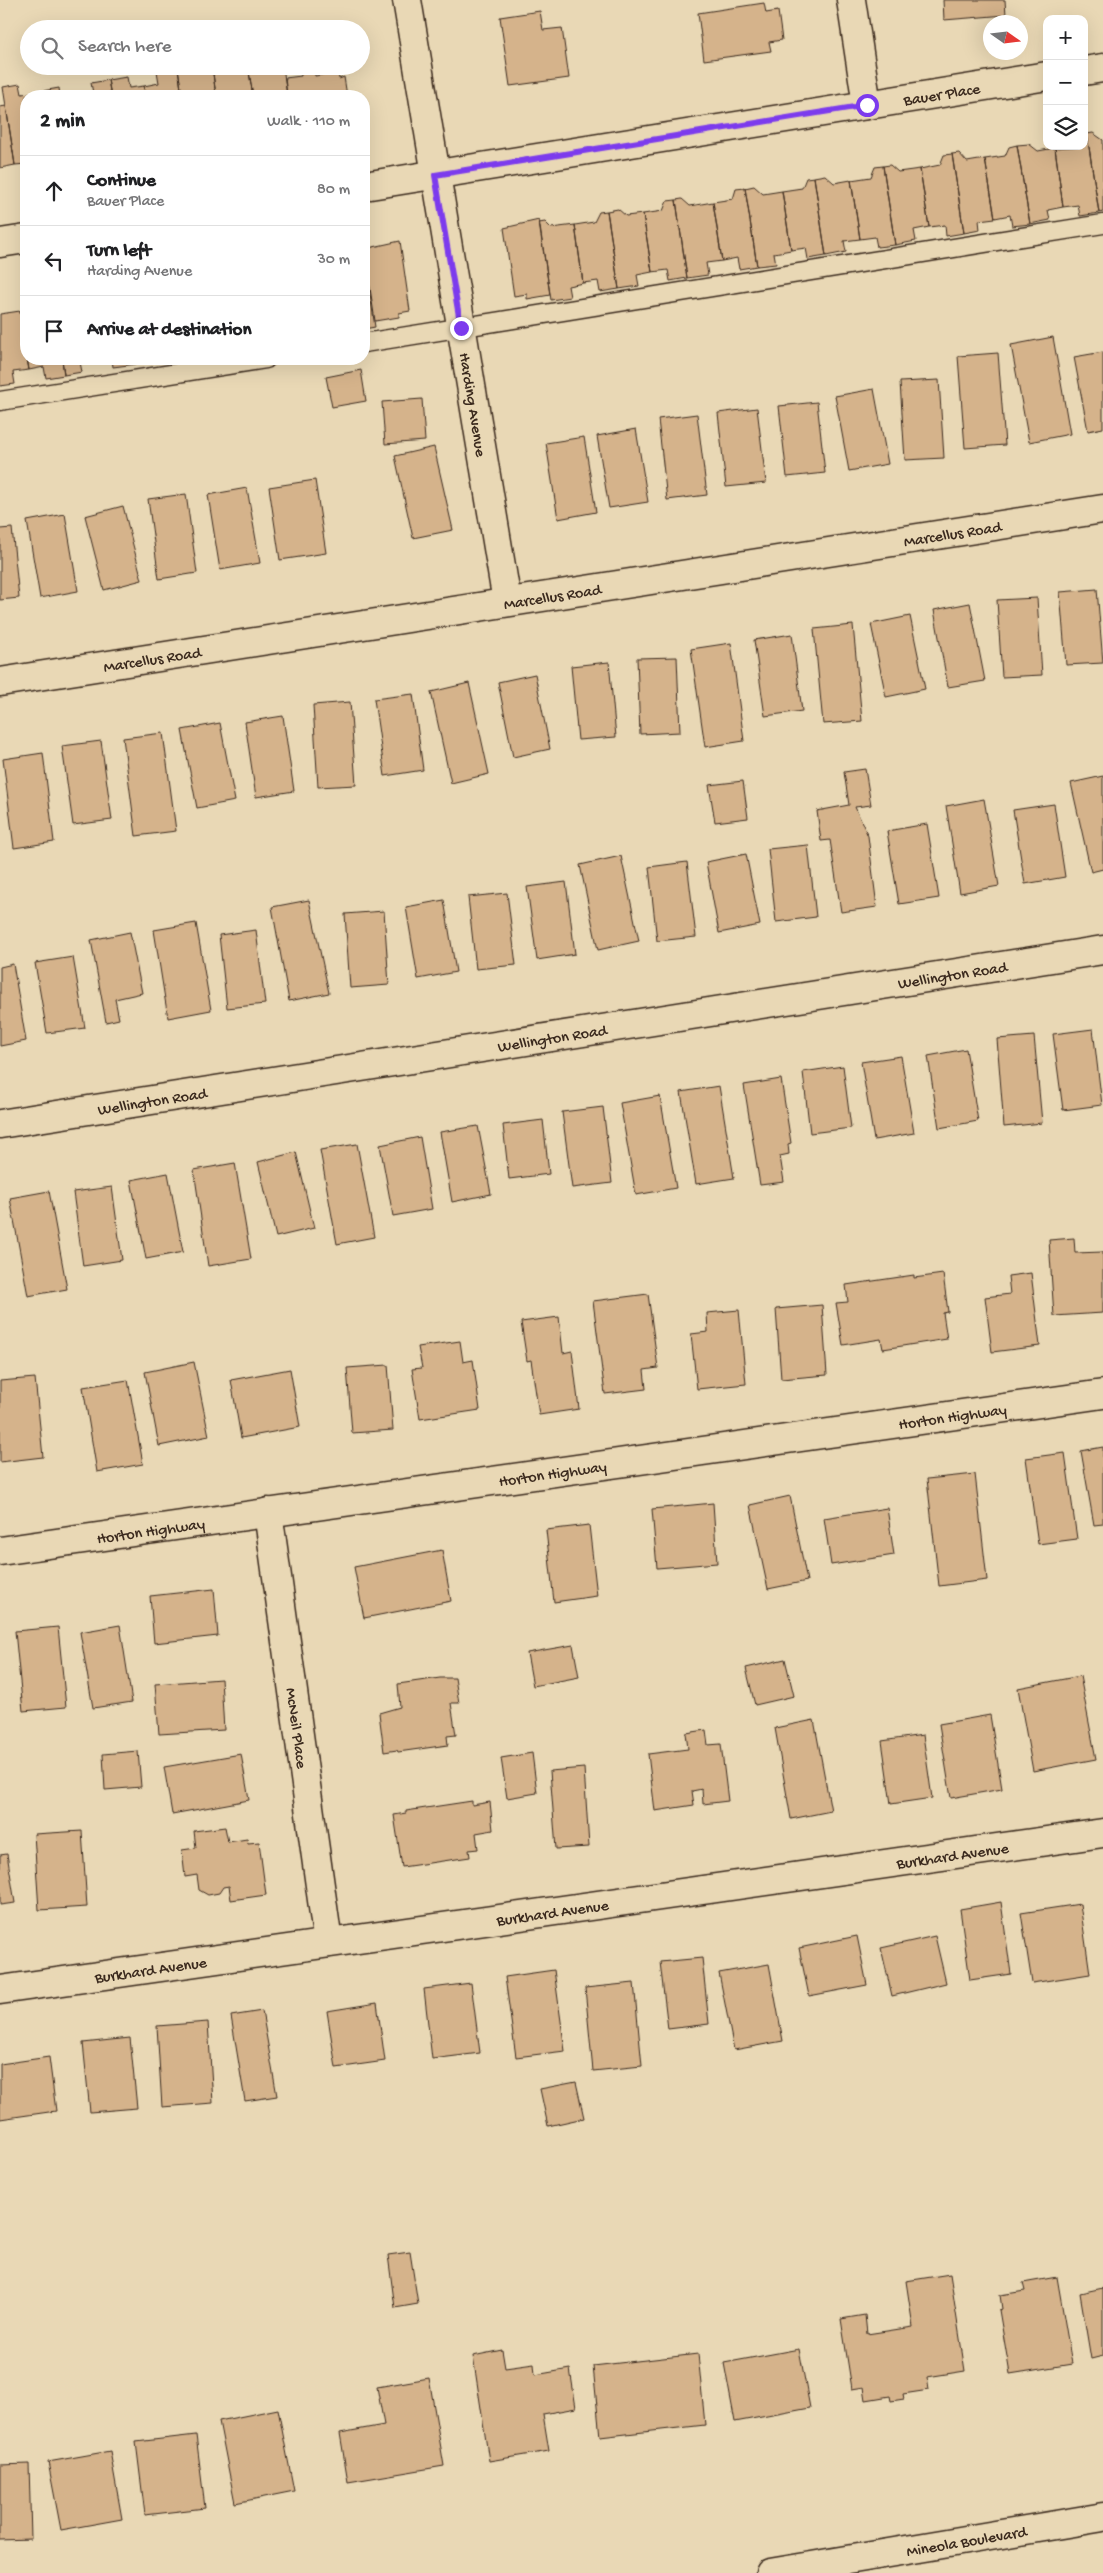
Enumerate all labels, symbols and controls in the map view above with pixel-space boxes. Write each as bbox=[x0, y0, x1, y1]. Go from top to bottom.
north arrow bbox=[983, 15, 1028, 60]
map controls bbox=[1043, 15, 1088, 150]
button: + bbox=[1043, 15, 1088, 60]
search box bbox=[20, 20, 370, 75]
icon: search bbox=[38, 34, 66, 62]
text: Search here bbox=[78, 36, 172, 59]
button: − bbox=[1043, 60, 1088, 105]
street label: Bauer Place bbox=[901, 81, 982, 112]
route start bbox=[856, 94, 879, 117]
button: layers bbox=[1043, 105, 1088, 150]
text: 2 min bbox=[40, 110, 85, 135]
text: Walk · 110 m bbox=[267, 113, 350, 132]
text: Continue bbox=[87, 170, 156, 193]
icon: ahead bbox=[40, 177, 68, 205]
text: 80 m bbox=[317, 181, 350, 200]
text: Bauer Place bbox=[87, 193, 164, 212]
text: Turn left bbox=[87, 240, 151, 263]
icon: left bbox=[40, 247, 68, 275]
text: 30 m bbox=[317, 251, 350, 270]
text: Harding Avenue bbox=[87, 263, 192, 282]
icon: arrive bbox=[40, 317, 68, 345]
route end bbox=[450, 317, 473, 340]
text: Arrive at destination bbox=[87, 319, 251, 342]
street label: Harding Avenue bbox=[453, 352, 489, 459]
street label: Marcellus Road bbox=[903, 519, 1005, 553]
street label: Marcellus Road bbox=[503, 582, 605, 616]
street label: Marcellus Road bbox=[103, 644, 204, 679]
street label: Wellington Road bbox=[897, 959, 1010, 995]
street label: Wellington Road bbox=[497, 1022, 610, 1058]
street label: Wellington Road bbox=[97, 1085, 210, 1121]
street label: Horton Highway bbox=[898, 1402, 1008, 1436]
street label: Horton Highway bbox=[498, 1459, 608, 1493]
street label: Horton Highway bbox=[96, 1516, 206, 1550]
street label: McNeil Place bbox=[280, 1687, 310, 1771]
street label: Burkhard Avenue bbox=[895, 1840, 1011, 1875]
street label: Burkhard Avenue bbox=[495, 1897, 611, 1932]
street label: Burkhard Avenue bbox=[93, 1955, 209, 1990]
street label: Mineola Boulevard bbox=[905, 2524, 1030, 2563]

